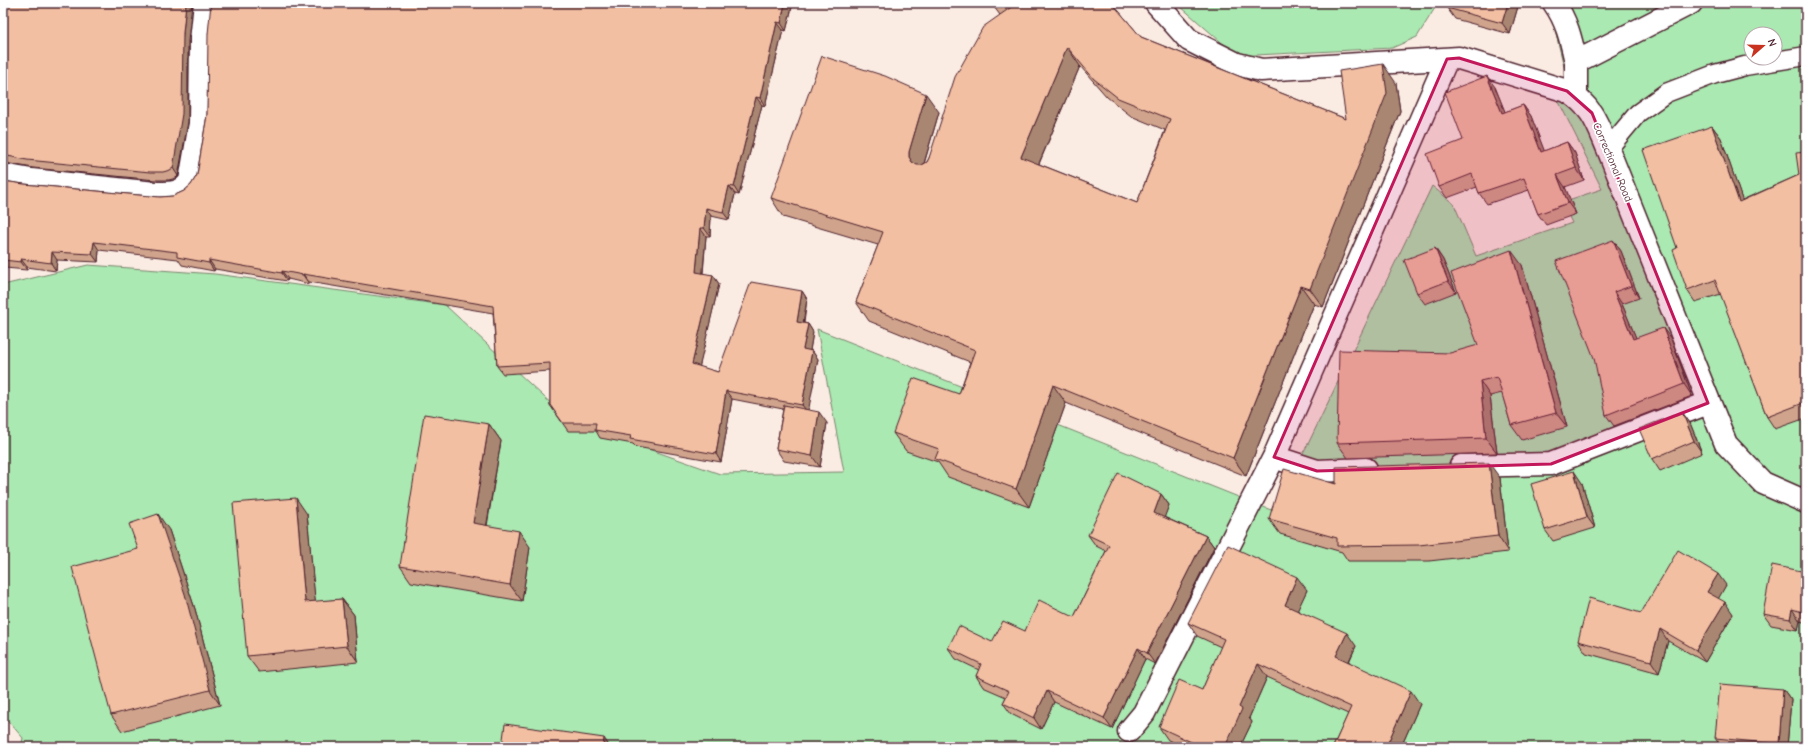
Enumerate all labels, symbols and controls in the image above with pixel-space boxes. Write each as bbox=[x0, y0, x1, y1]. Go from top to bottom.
north arrow bbox=[1743, 26, 1783, 66]
text: N bbox=[1765, 37, 1779, 48]
street label: Correctional Road bbox=[1590, 121, 1635, 204]

